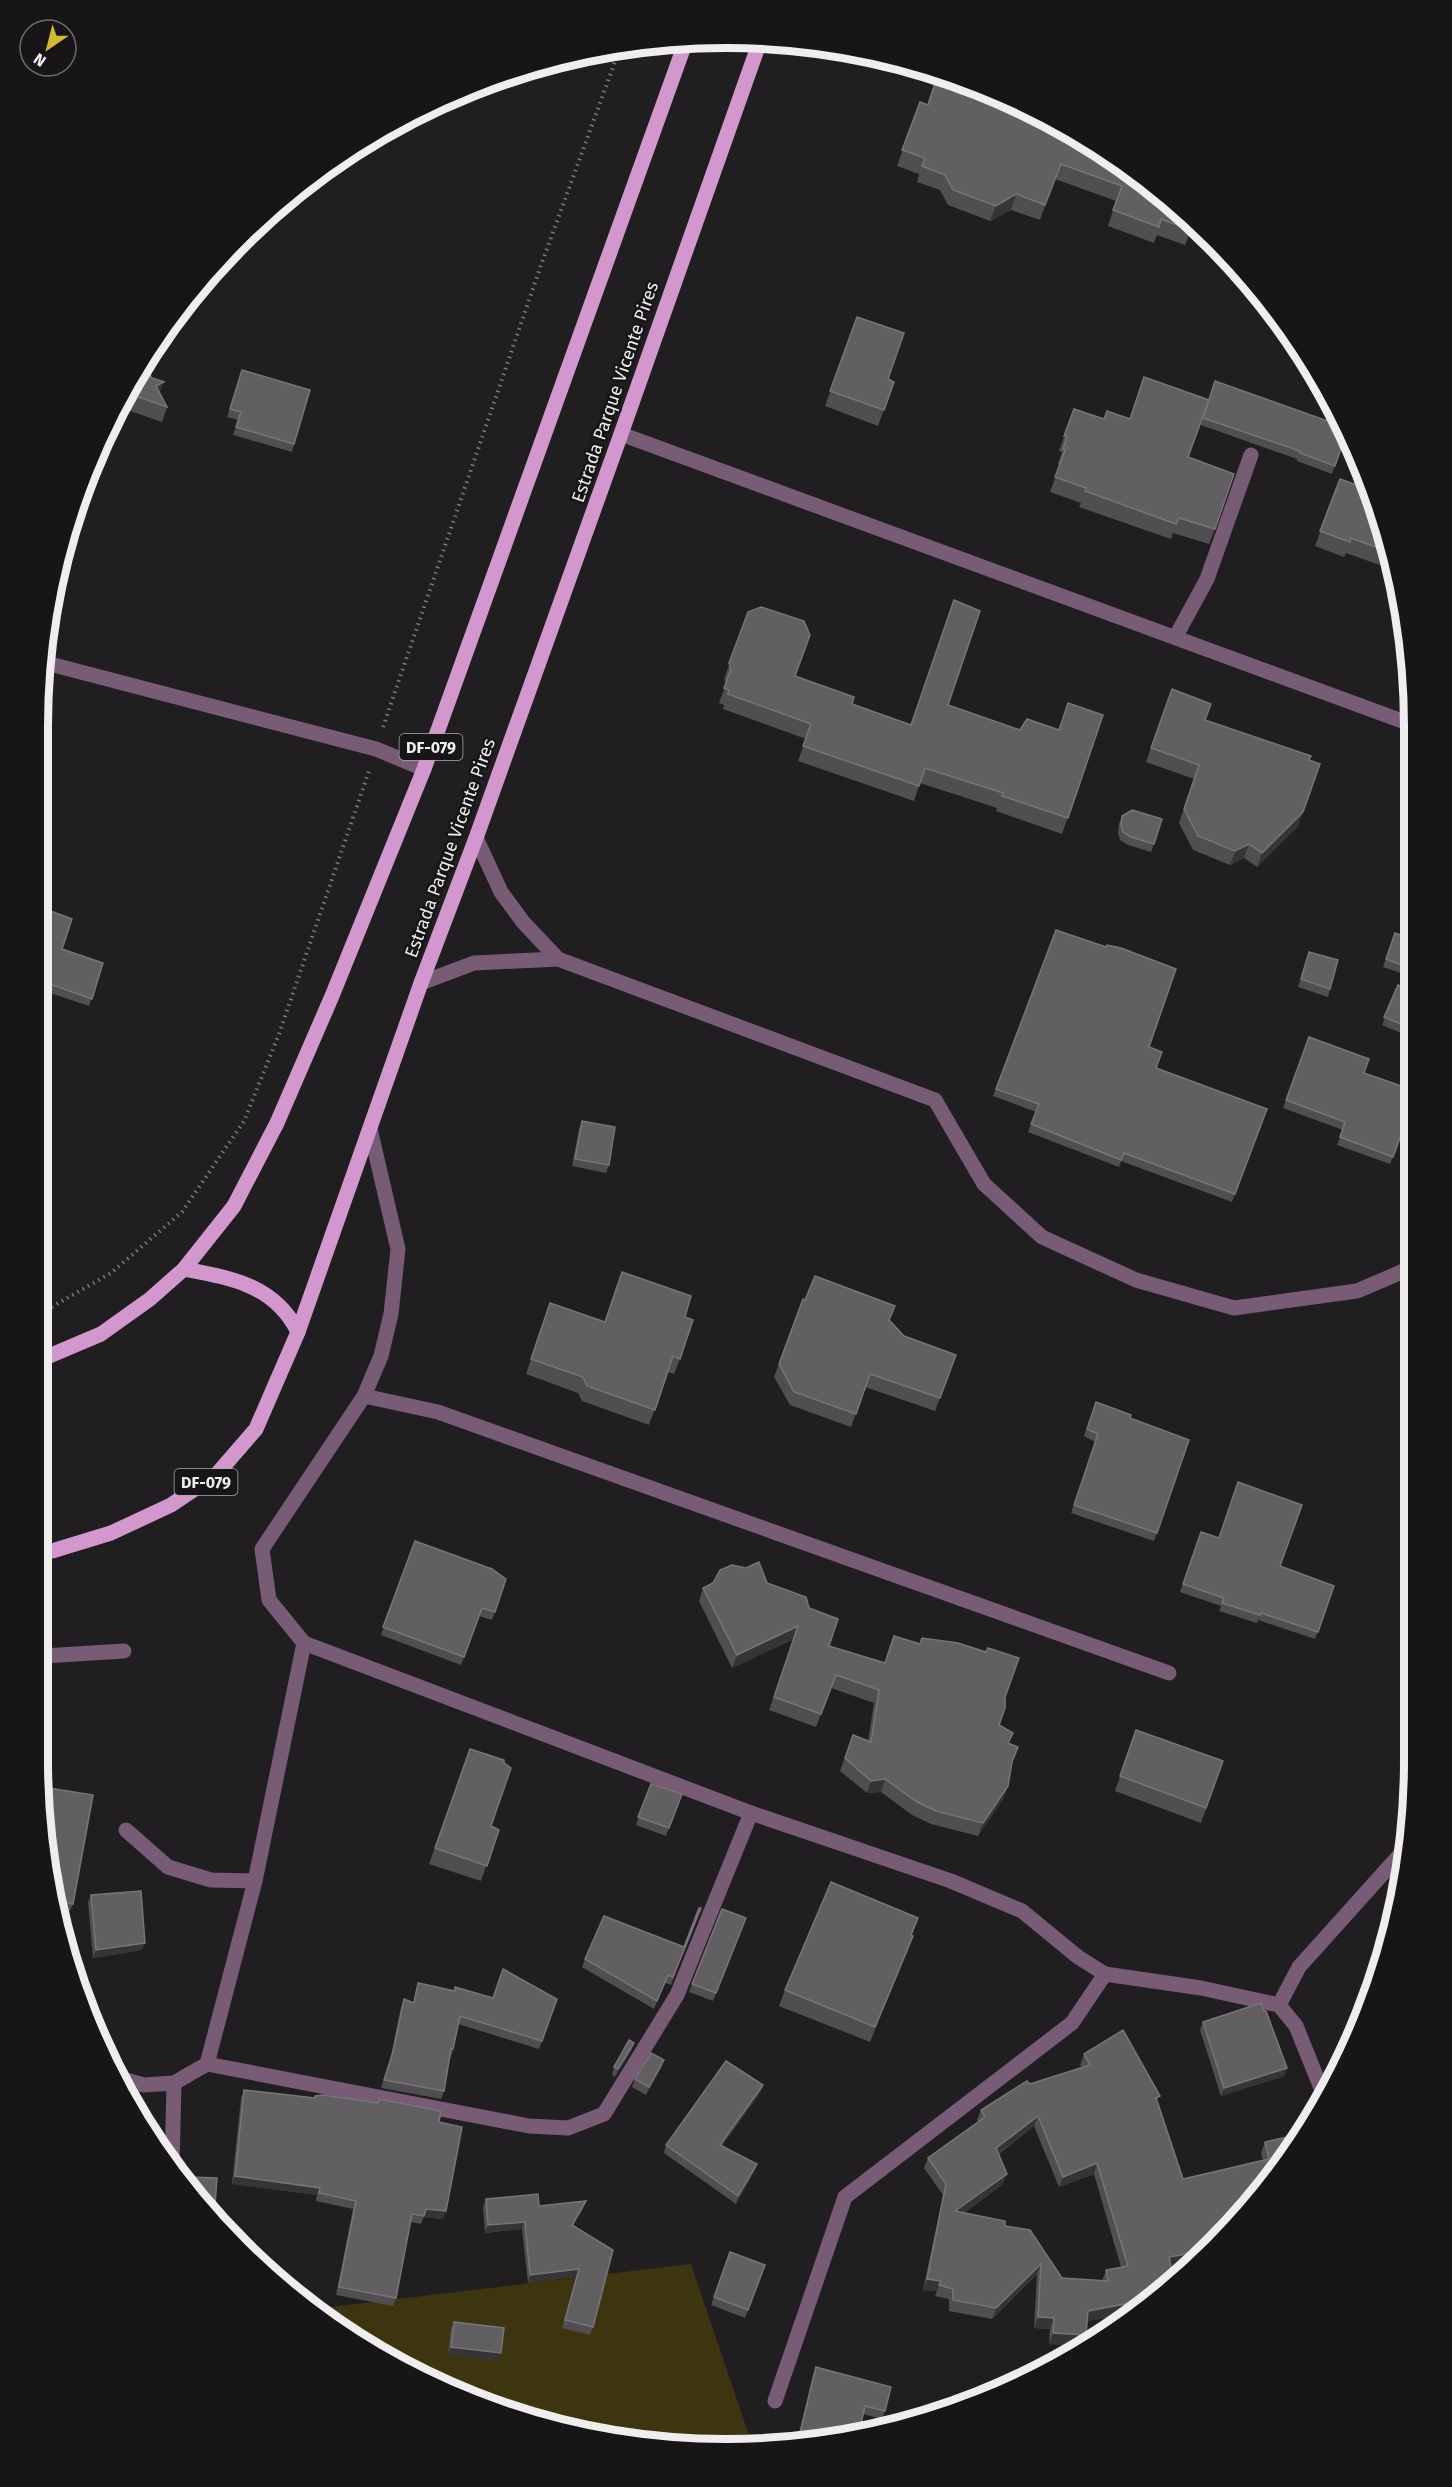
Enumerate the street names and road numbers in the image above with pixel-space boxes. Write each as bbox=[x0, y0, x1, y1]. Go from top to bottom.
street label: Estrada Parque Vicente Pires bbox=[567, 279, 663, 505]
road number: DF-079 bbox=[400, 734, 462, 760]
street label: Estrada Parque Vicente Pires bbox=[400, 735, 500, 961]
road number: DF-079 bbox=[174, 1469, 238, 1495]

